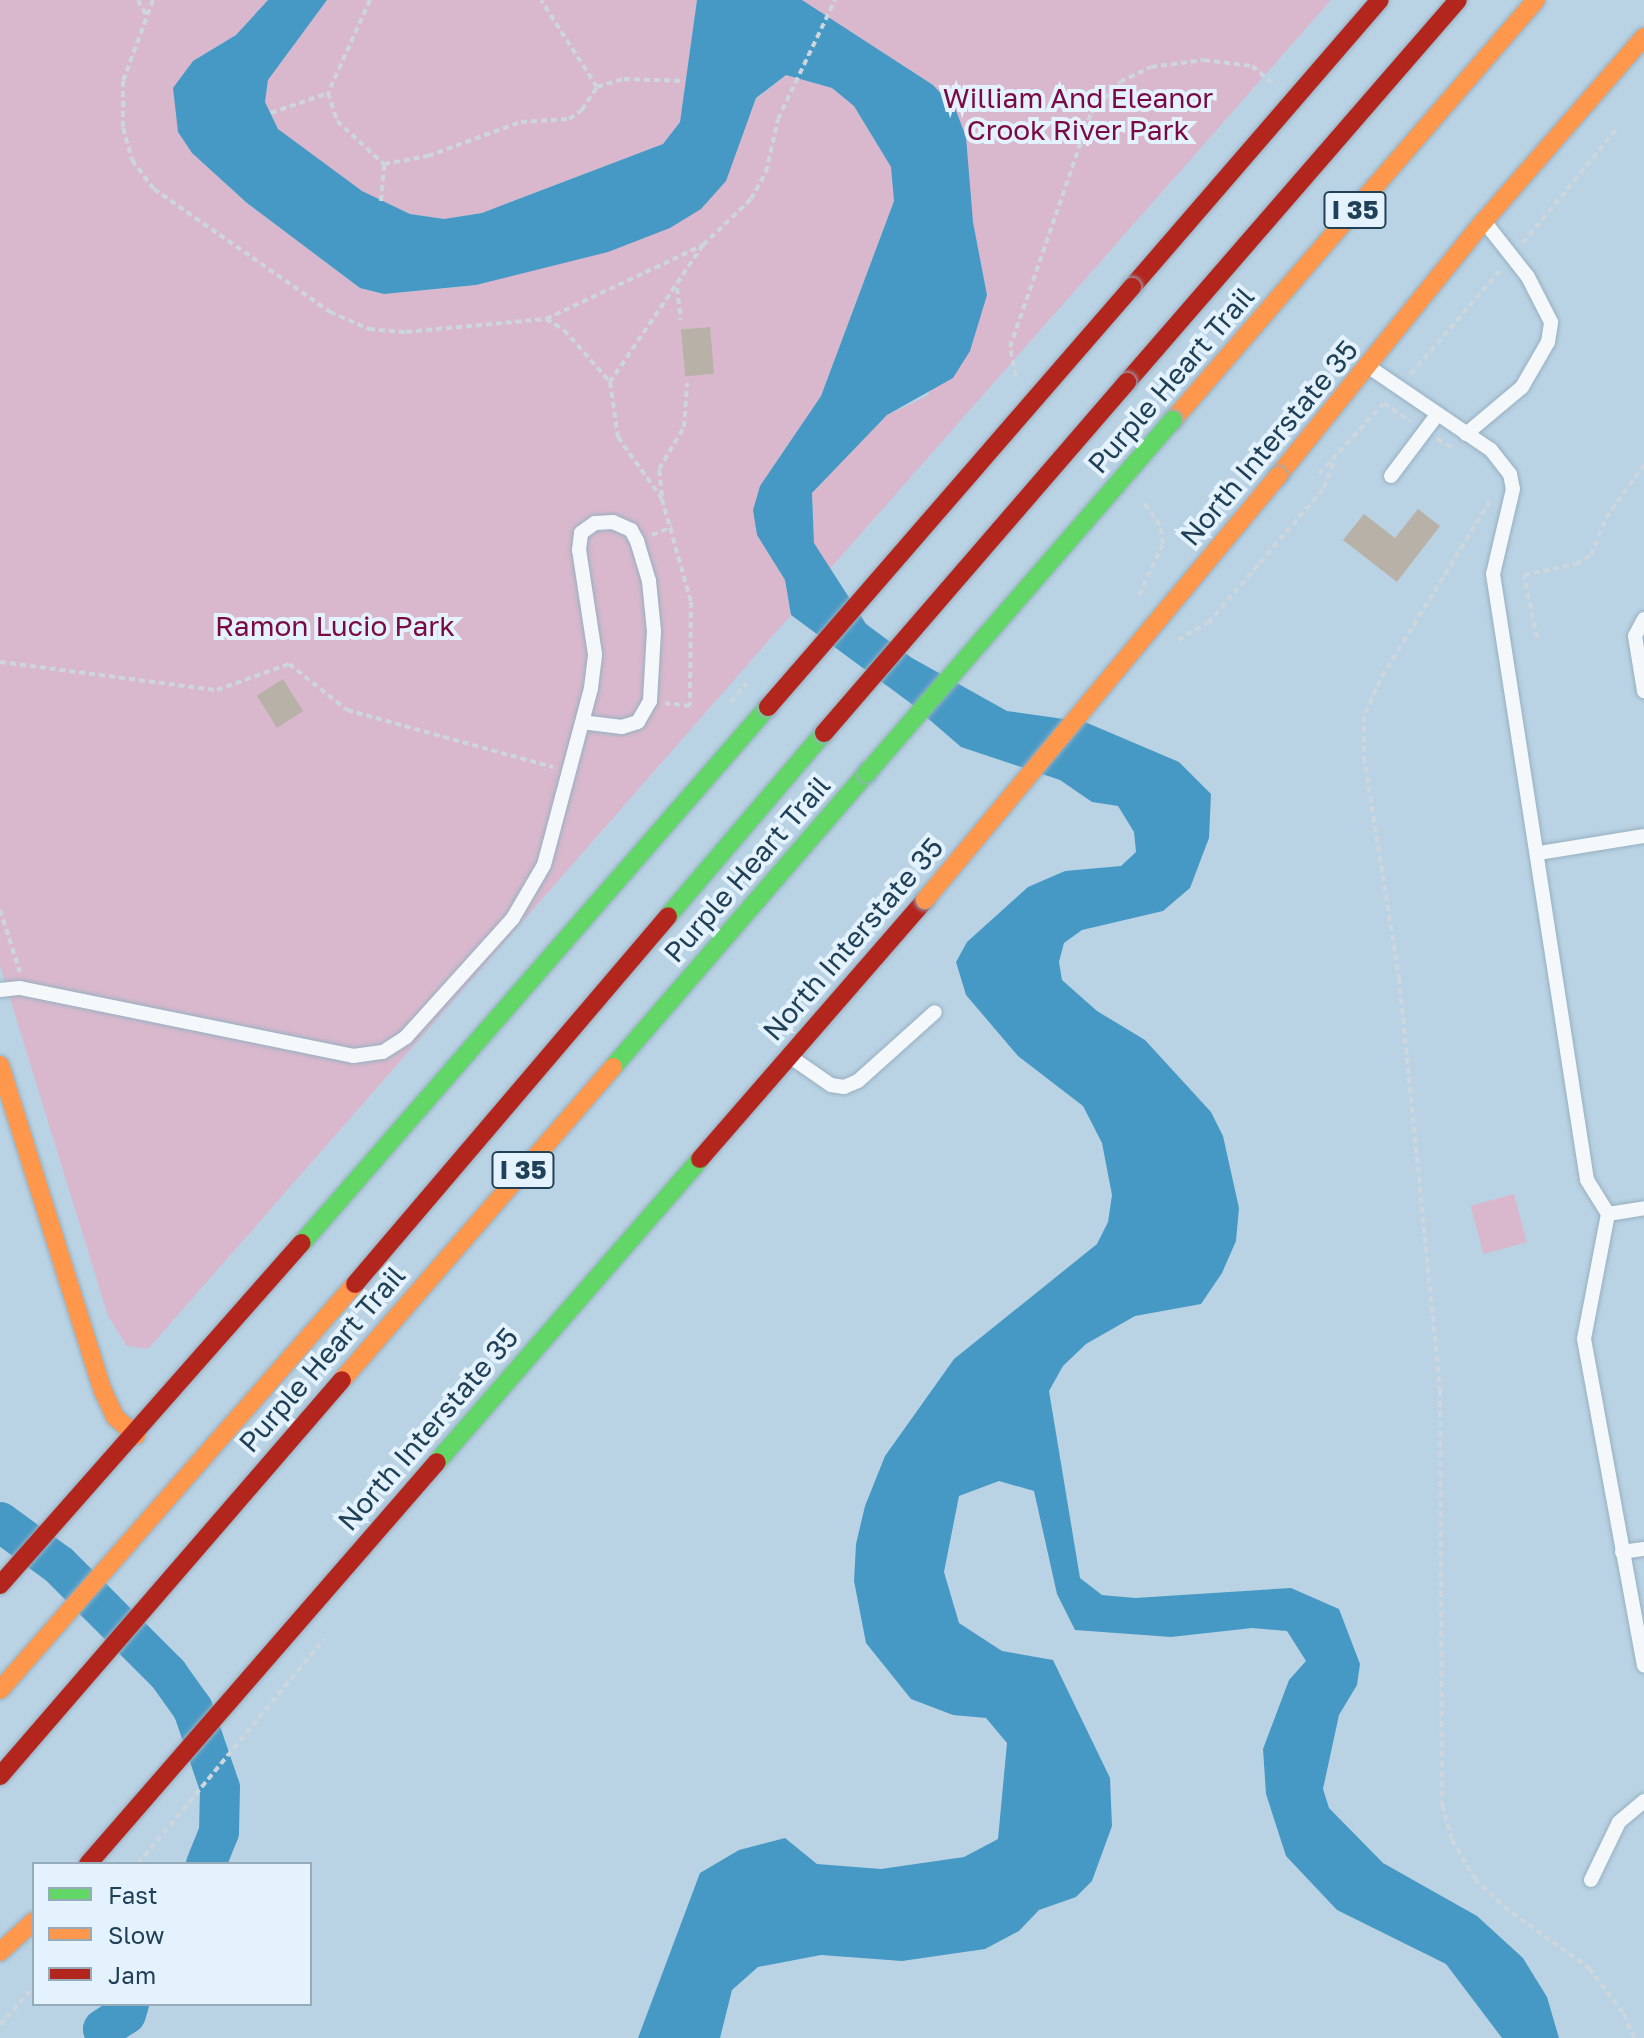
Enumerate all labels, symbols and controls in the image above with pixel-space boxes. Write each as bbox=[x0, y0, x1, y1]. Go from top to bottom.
park label: William And Eleanor Crook River Park bbox=[943, 81, 1213, 147]
road number: I 35 bbox=[1323, 188, 1387, 232]
street label: Purple Heart Trail bbox=[1081, 280, 1261, 480]
street label: North Interstate 35 bbox=[1173, 333, 1365, 553]
park label: Ramon Lucio Park bbox=[215, 609, 455, 643]
street label: Purple Heart Trail bbox=[657, 769, 837, 969]
street label: North Interstate 35 bbox=[756, 831, 950, 1047]
road number: I 35 bbox=[491, 1148, 555, 1192]
street label: Purple Heart Trail bbox=[232, 1259, 412, 1459]
street label: North Interstate 35 bbox=[331, 1321, 525, 1537]
legend bbox=[32, 1862, 312, 2006]
text: Fast bbox=[108, 1880, 158, 1909]
text: Slow bbox=[108, 1920, 164, 1949]
text: Jam bbox=[108, 1960, 156, 1989]

